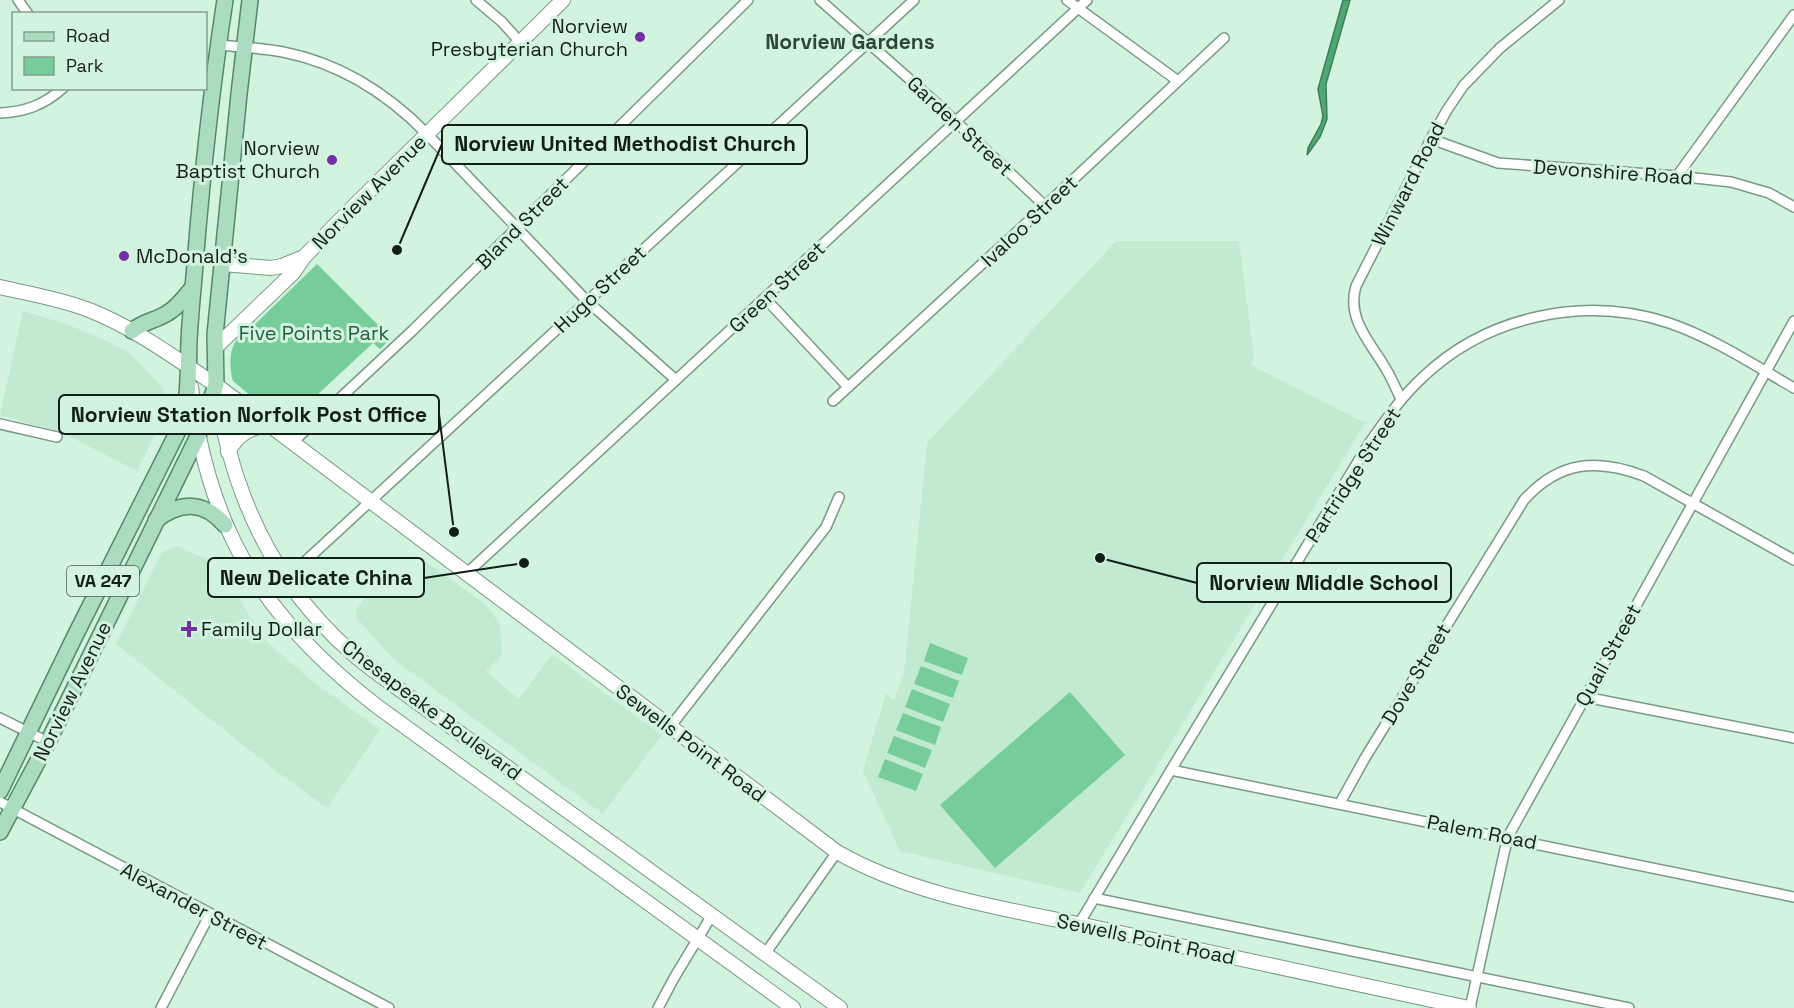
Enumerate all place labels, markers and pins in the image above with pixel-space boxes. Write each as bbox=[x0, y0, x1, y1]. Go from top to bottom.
place label: Norview Presbyterian Church bbox=[431, 13, 628, 62]
marker: Norview Presbyterian Church bbox=[633, 30, 647, 44]
callout: Norview United Methodist Church bbox=[442, 125, 807, 164]
place label: Norview Baptist Church bbox=[175, 135, 320, 184]
marker: Norview Baptist Church bbox=[325, 153, 339, 167]
place label: McDonald's bbox=[136, 243, 248, 269]
marker: McDonald's bbox=[117, 249, 131, 263]
callout: Norview Station Norfolk Post Office bbox=[59, 395, 439, 434]
callout: New Delicate China bbox=[208, 558, 424, 597]
callout: Norview Middle School bbox=[1197, 563, 1451, 602]
place label: Family Dollar bbox=[201, 616, 322, 642]
marker: Family Dollar bbox=[182, 622, 196, 636]

